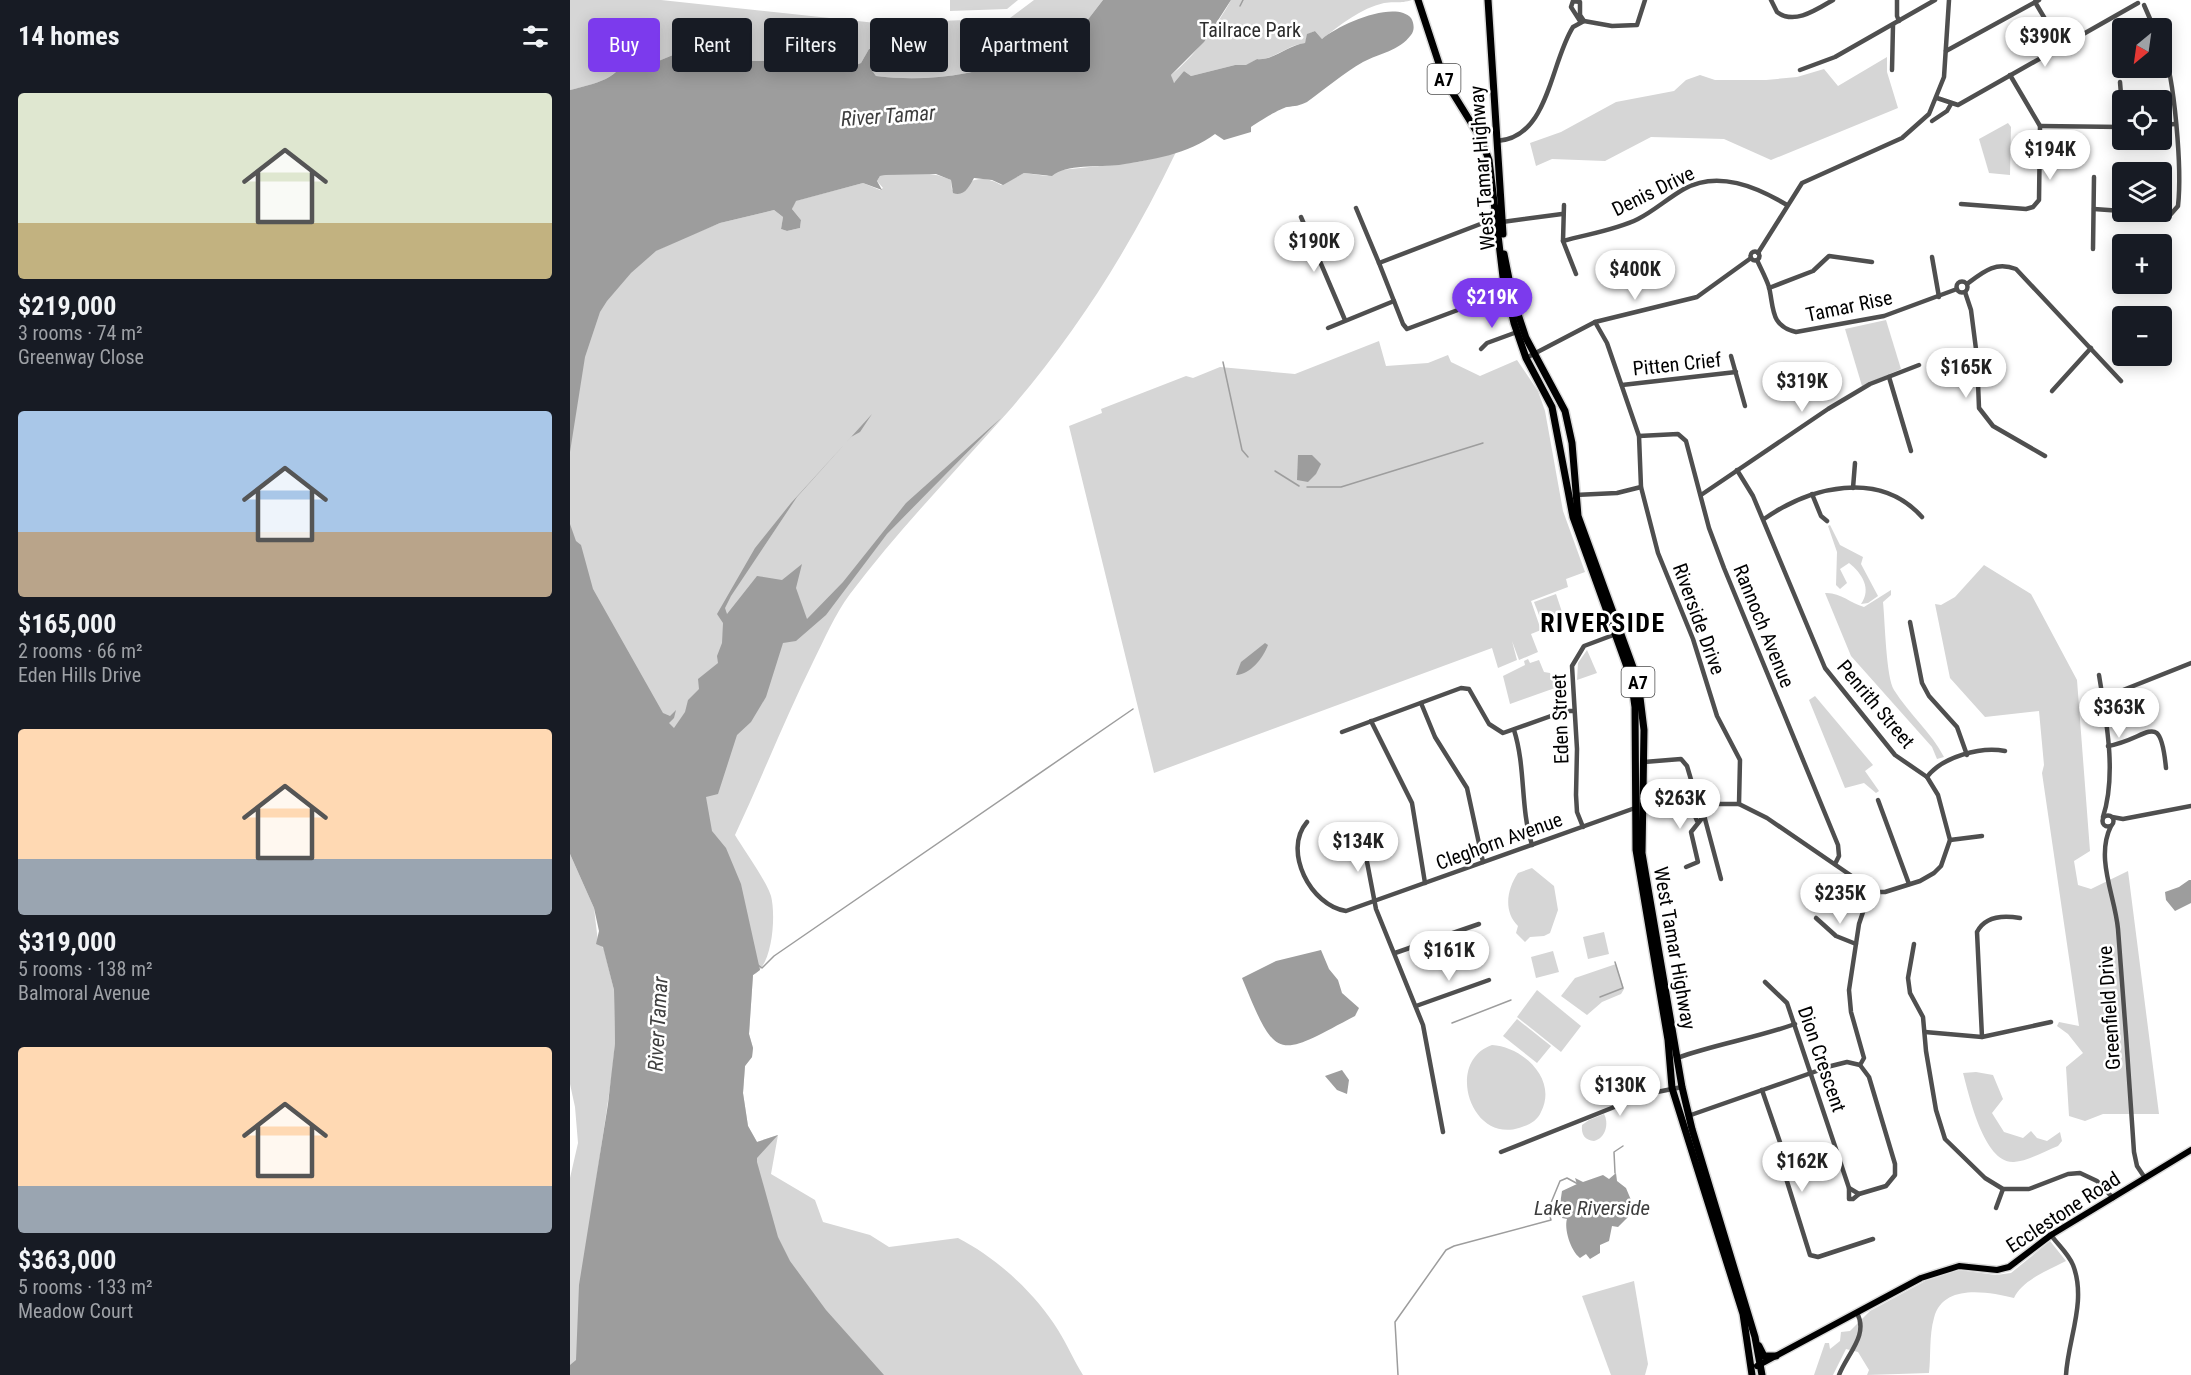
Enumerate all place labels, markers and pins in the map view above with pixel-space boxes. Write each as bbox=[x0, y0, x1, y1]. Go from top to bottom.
pin: $390K bbox=[2003, 17, 2087, 68]
pin: $194K bbox=[2008, 130, 2092, 181]
pin: $190K bbox=[1272, 222, 1356, 273]
pin: $400K bbox=[1593, 250, 1677, 301]
pin: $219K bbox=[1450, 278, 1534, 329]
pin: $165K bbox=[1924, 348, 2008, 399]
pin: $319K bbox=[1760, 362, 1844, 413]
pin: $363K bbox=[2077, 688, 2161, 739]
pin: $263K bbox=[1638, 779, 1722, 830]
pin: $134K bbox=[1316, 822, 1400, 873]
pin: $235K bbox=[1798, 874, 1882, 925]
pin: $161K bbox=[1407, 931, 1491, 982]
pin: $130K bbox=[1578, 1066, 1662, 1117]
pin: $162K bbox=[1760, 1142, 1844, 1193]

